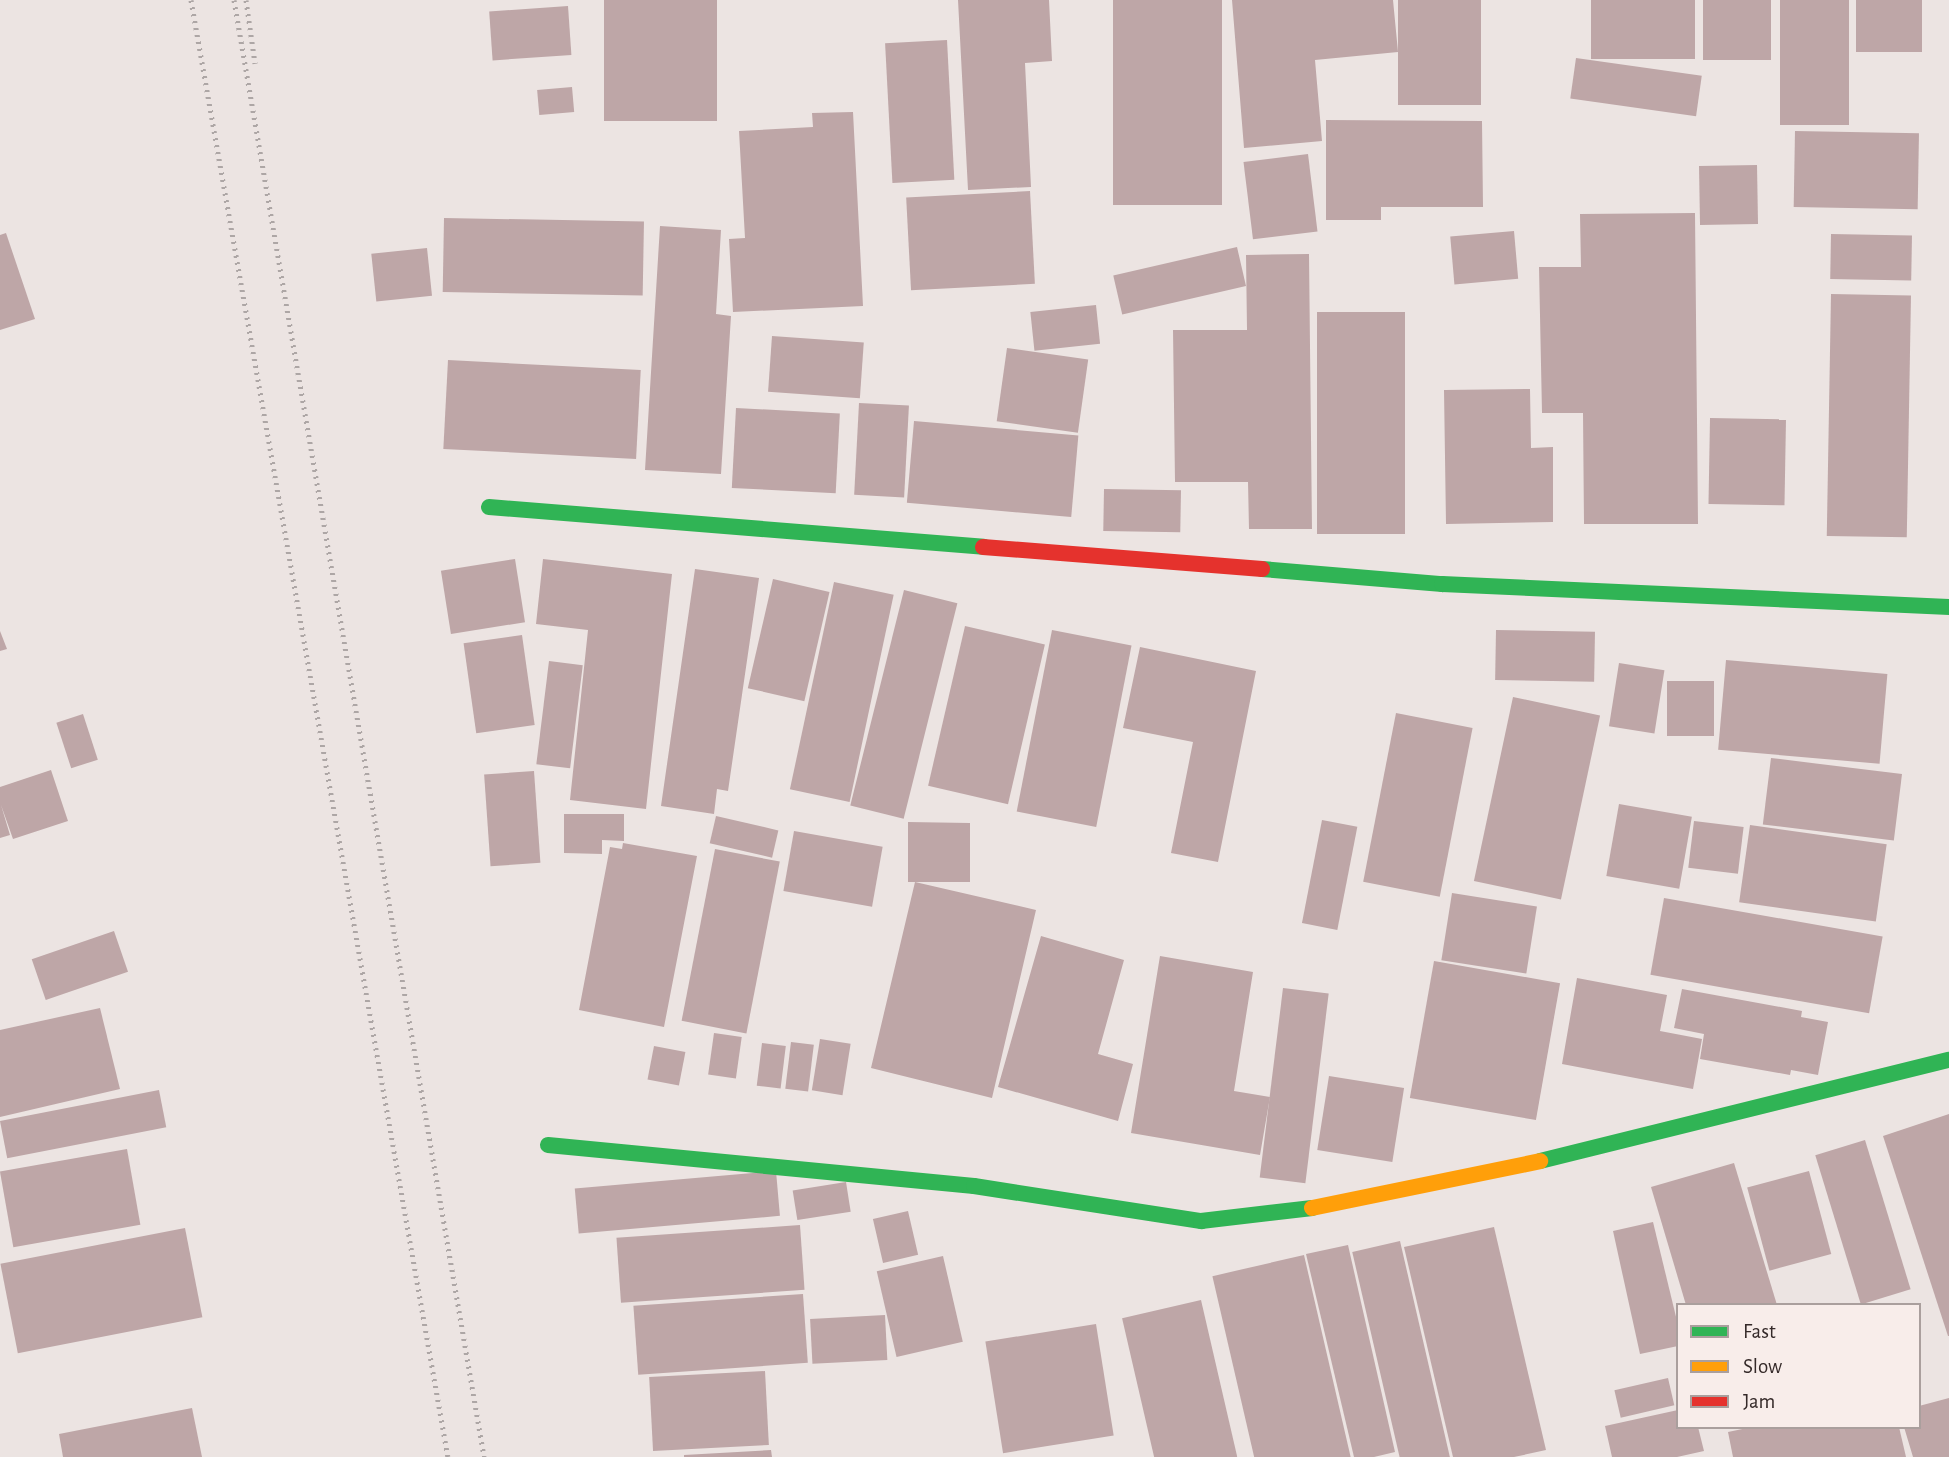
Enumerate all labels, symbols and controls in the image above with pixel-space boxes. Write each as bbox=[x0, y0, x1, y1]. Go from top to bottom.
legend bbox=[1676, 1303, 1921, 1429]
text: Fast bbox=[1743, 1321, 1776, 1342]
text: Slow bbox=[1743, 1356, 1782, 1377]
text: Jam bbox=[1743, 1391, 1775, 1412]

